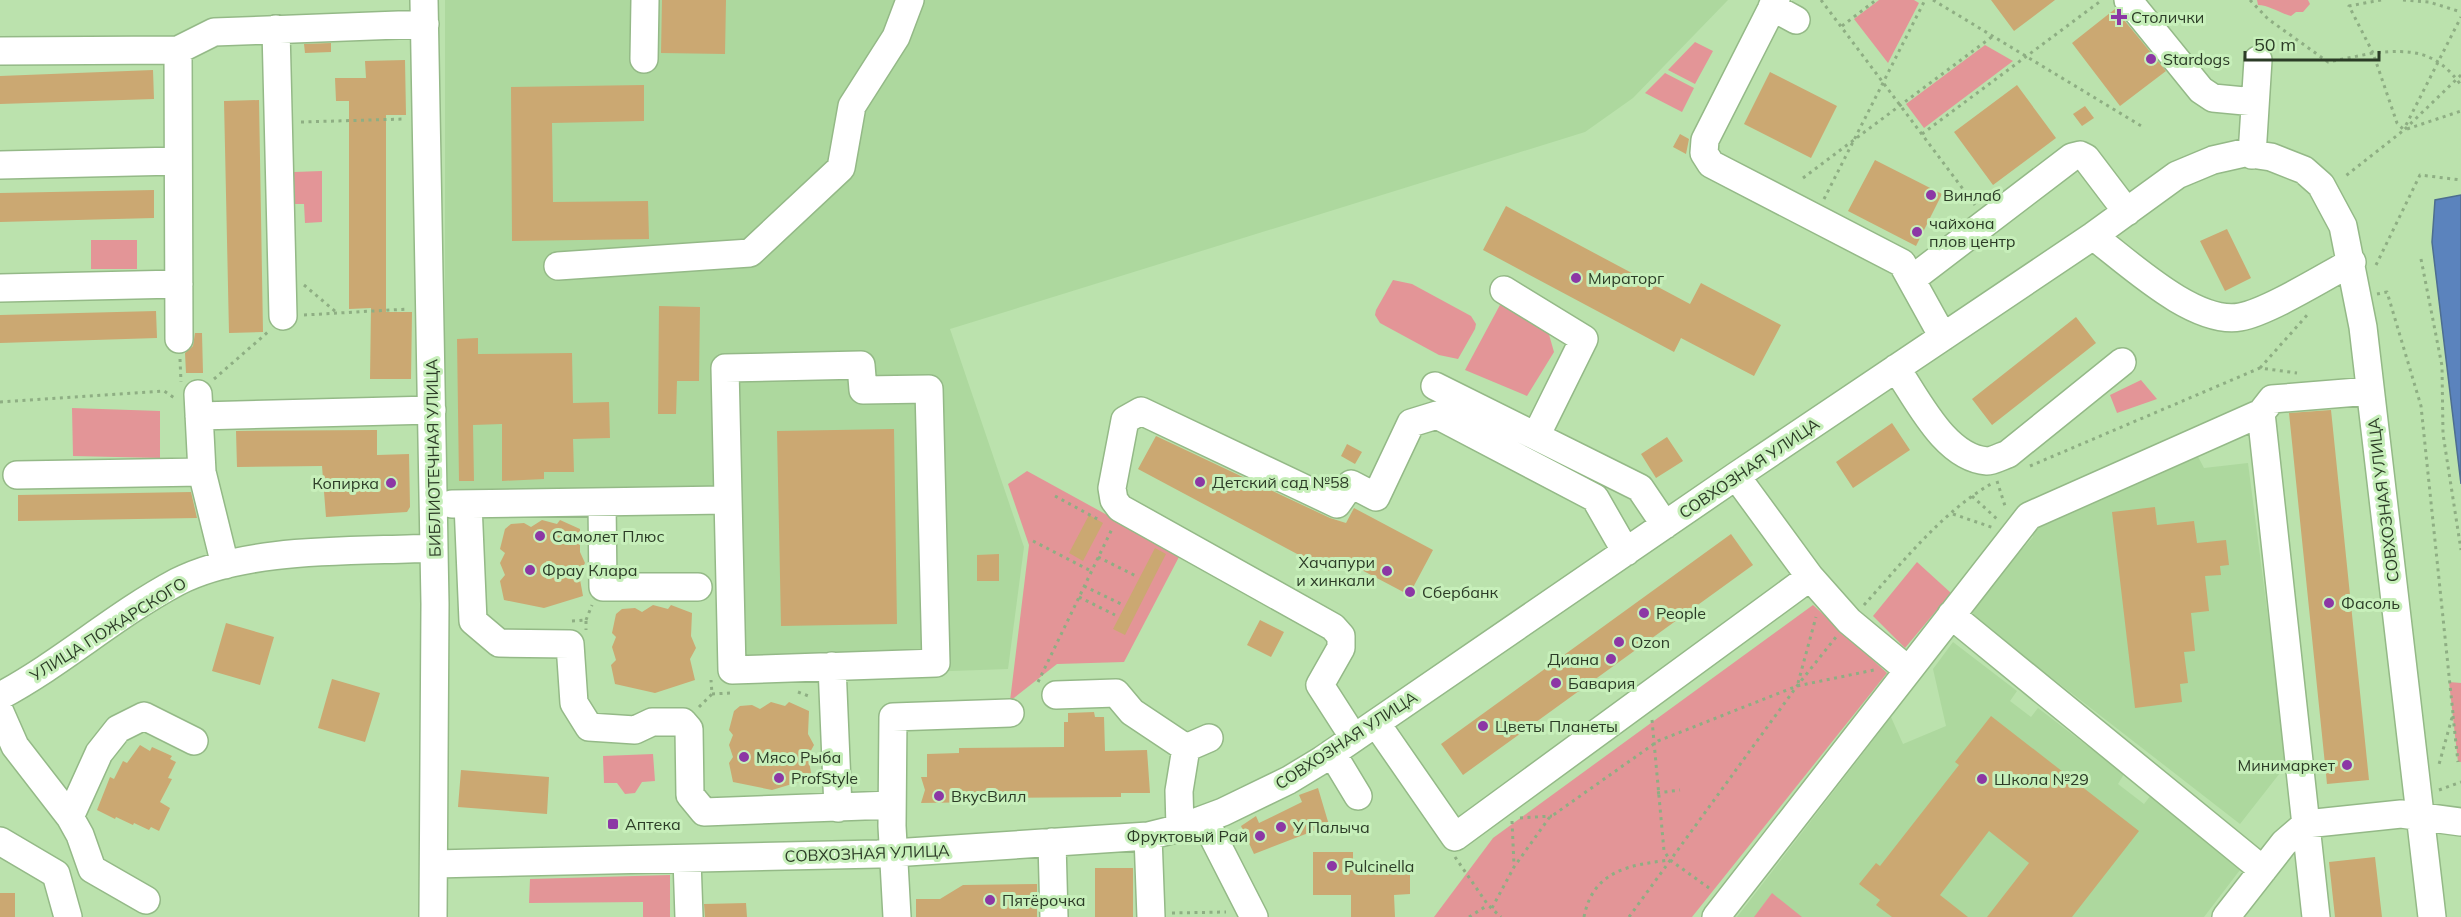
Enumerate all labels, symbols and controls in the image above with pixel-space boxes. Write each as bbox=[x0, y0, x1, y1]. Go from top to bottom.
place label: Столички bbox=[2131, 7, 2204, 27]
marker: Столички bbox=[2112, 10, 2126, 24]
scale bar bbox=[2245, 24, 2378, 62]
text: 50 m bbox=[2254, 33, 2296, 56]
place label: Stardogs bbox=[2163, 49, 2230, 69]
marker: Stardogs bbox=[2144, 52, 2158, 66]
place label: Винлаб bbox=[1943, 185, 2001, 205]
marker: Винлаб bbox=[1924, 188, 1938, 202]
place label: чайхона плов центр bbox=[1929, 213, 2016, 251]
marker: чайхона плов центр bbox=[1910, 225, 1924, 239]
place label: Мираторг bbox=[1588, 268, 1664, 288]
marker: Мираторг bbox=[1569, 271, 1583, 285]
street label: БИБЛИОТЕЧНАЯ УЛИЦА bbox=[421, 359, 445, 557]
street label: СОВХОЗНАЯ УЛИЦА bbox=[1675, 413, 1823, 522]
street label: СОВХОЗНАЯ УЛИЦА bbox=[2363, 417, 2403, 583]
place label: Детский сад №58 bbox=[1212, 472, 1349, 492]
place label: Копирка bbox=[312, 473, 379, 493]
marker: Детский сад №58 bbox=[1193, 475, 1207, 489]
marker: Копирка bbox=[384, 476, 398, 490]
place label: Самолет Плюс bbox=[552, 526, 664, 546]
marker: Самолет Плюс bbox=[533, 529, 547, 543]
place label: Хачапури и хинкали bbox=[1296, 552, 1375, 590]
place label: Фрау Клара bbox=[542, 560, 637, 580]
marker: Фрау Клара bbox=[523, 563, 537, 577]
marker: Хачапури и хинкали bbox=[1380, 564, 1394, 578]
street label: УЛИЦА ПОЖАРСКОГО bbox=[25, 573, 190, 686]
place label: Сбербанк bbox=[1422, 582, 1499, 602]
marker: Сбербанк bbox=[1403, 585, 1417, 599]
place label: Фасоль bbox=[2341, 593, 2400, 613]
marker: Фасоль bbox=[2322, 596, 2336, 610]
place label: People bbox=[1656, 603, 1706, 623]
marker: People bbox=[1637, 606, 1651, 620]
place label: Ozon bbox=[1631, 632, 1670, 652]
marker: Ozon bbox=[1612, 635, 1626, 649]
place label: Диана bbox=[1548, 649, 1599, 669]
marker: Диана bbox=[1604, 652, 1618, 666]
place label: Бавария bbox=[1568, 673, 1635, 693]
marker: Бавария bbox=[1549, 676, 1563, 690]
street label: СОВХОЗНАЯ УЛИЦА bbox=[1271, 686, 1421, 793]
place label: Цветы Планеты bbox=[1495, 716, 1618, 736]
marker: Цветы Планеты bbox=[1476, 719, 1490, 733]
place label: Мясо Рыба bbox=[756, 747, 841, 767]
marker: Мясо Рыба bbox=[737, 750, 751, 764]
place label: Минимаркет bbox=[2238, 755, 2336, 775]
marker: Минимаркет bbox=[2340, 758, 2354, 772]
place label: ProfStyle bbox=[791, 768, 858, 788]
place label: Школа №29 bbox=[1994, 769, 2089, 789]
marker: ProfStyle bbox=[772, 771, 786, 785]
marker: Школа №29 bbox=[1975, 772, 1989, 786]
place label: ВкусВилл bbox=[951, 786, 1026, 806]
marker: ВкусВилл bbox=[932, 789, 946, 803]
place label: Аптека bbox=[625, 814, 681, 834]
marker: Аптека bbox=[606, 817, 620, 831]
place label: У Палыча bbox=[1292, 817, 1370, 837]
marker: У Палыча bbox=[1274, 820, 1288, 834]
place label: Фруктовый Рай bbox=[1127, 826, 1248, 846]
marker: Фруктовый Рай bbox=[1253, 829, 1267, 843]
street label: СОВХОЗНАЯ УЛИЦА bbox=[784, 840, 950, 866]
place label: Pulcinella bbox=[1344, 856, 1414, 876]
marker: Pulcinella bbox=[1325, 859, 1339, 873]
place label: Пятёрочка bbox=[1002, 890, 1086, 910]
marker: Пятёрочка bbox=[983, 893, 997, 907]

